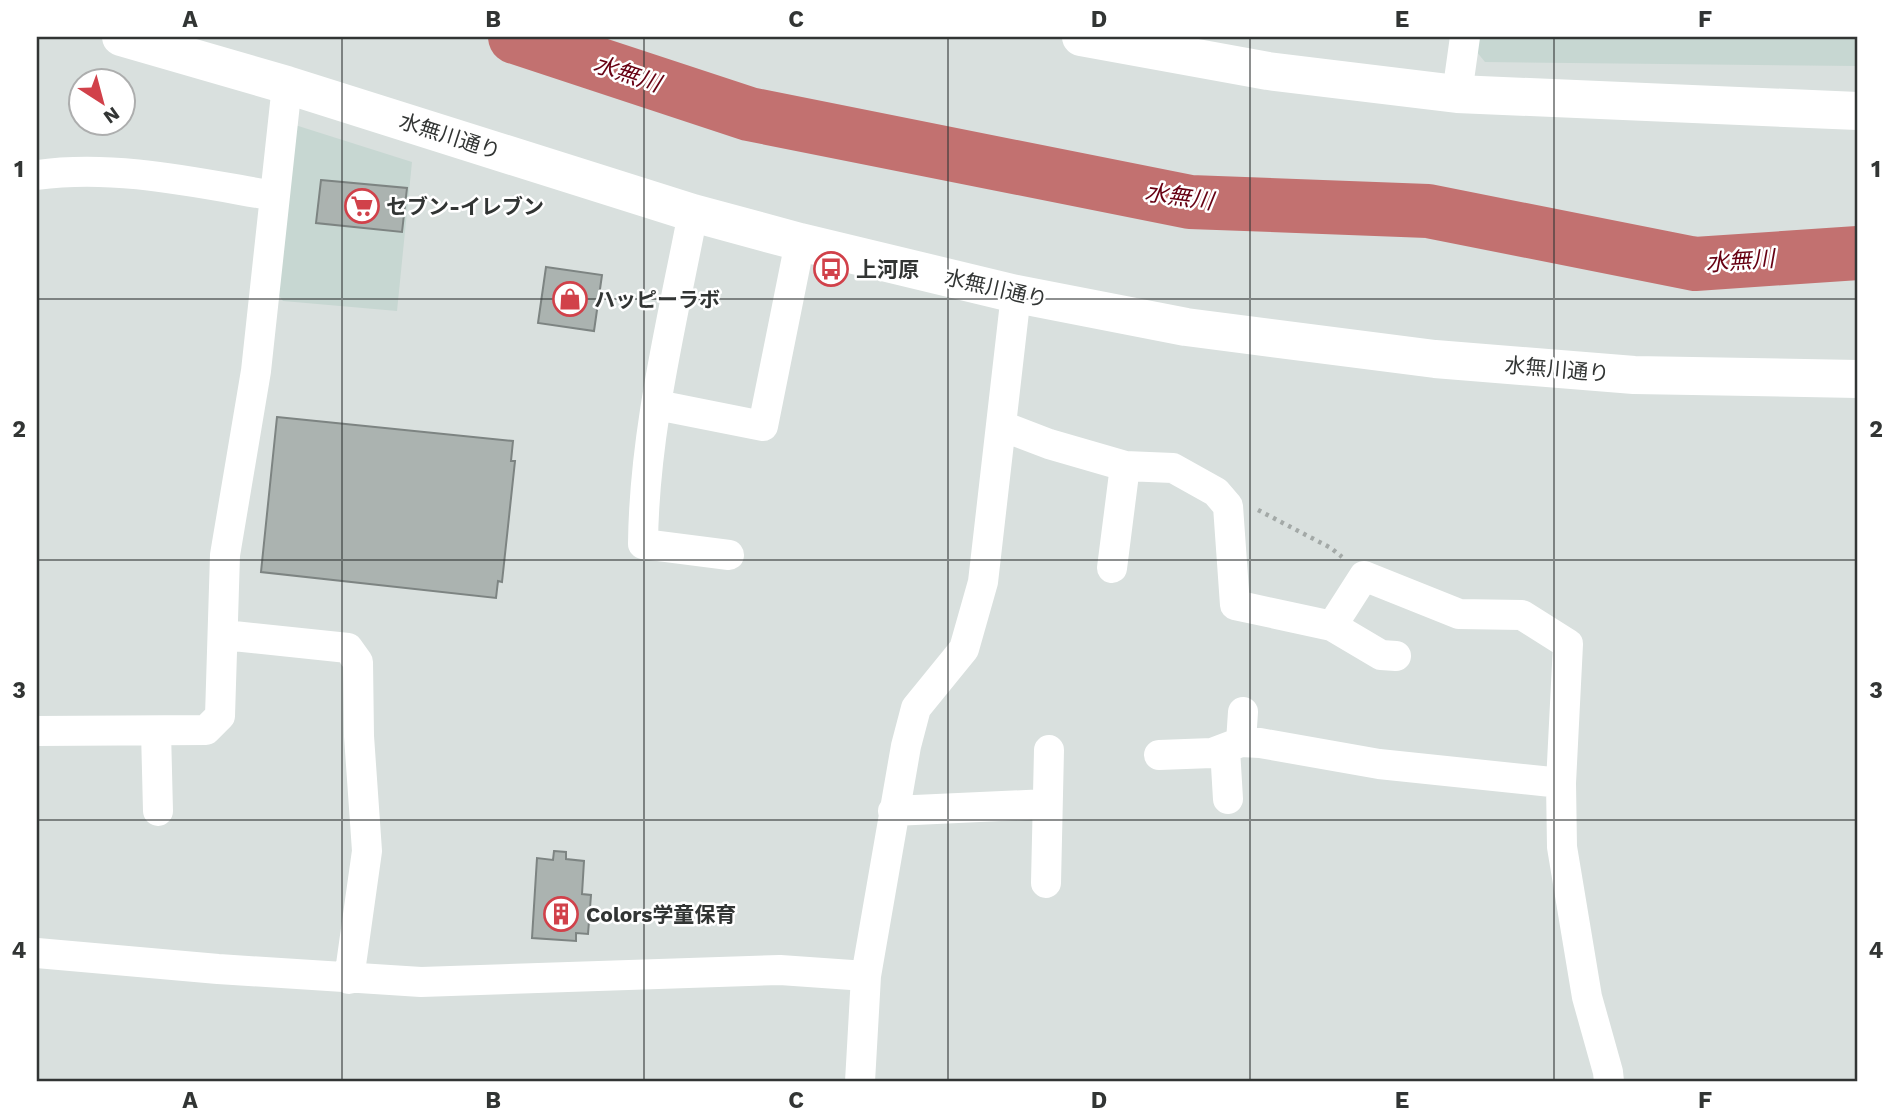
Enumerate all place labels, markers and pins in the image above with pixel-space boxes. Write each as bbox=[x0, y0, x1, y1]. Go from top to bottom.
supermarket icon: セブン-イレブン bbox=[343, 187, 381, 225]
place label: セブン-イレブン bbox=[386, 194, 544, 219]
bus stop icon: 上河原 bbox=[812, 250, 850, 288]
place label: 上河原 bbox=[856, 257, 919, 282]
shop icon: ハッピーラボ bbox=[551, 280, 589, 318]
place label: ハッピーラボ bbox=[594, 287, 720, 312]
building icon: Colors学童保育 bbox=[542, 895, 580, 933]
place label: Colors学童保育 bbox=[586, 902, 736, 927]

